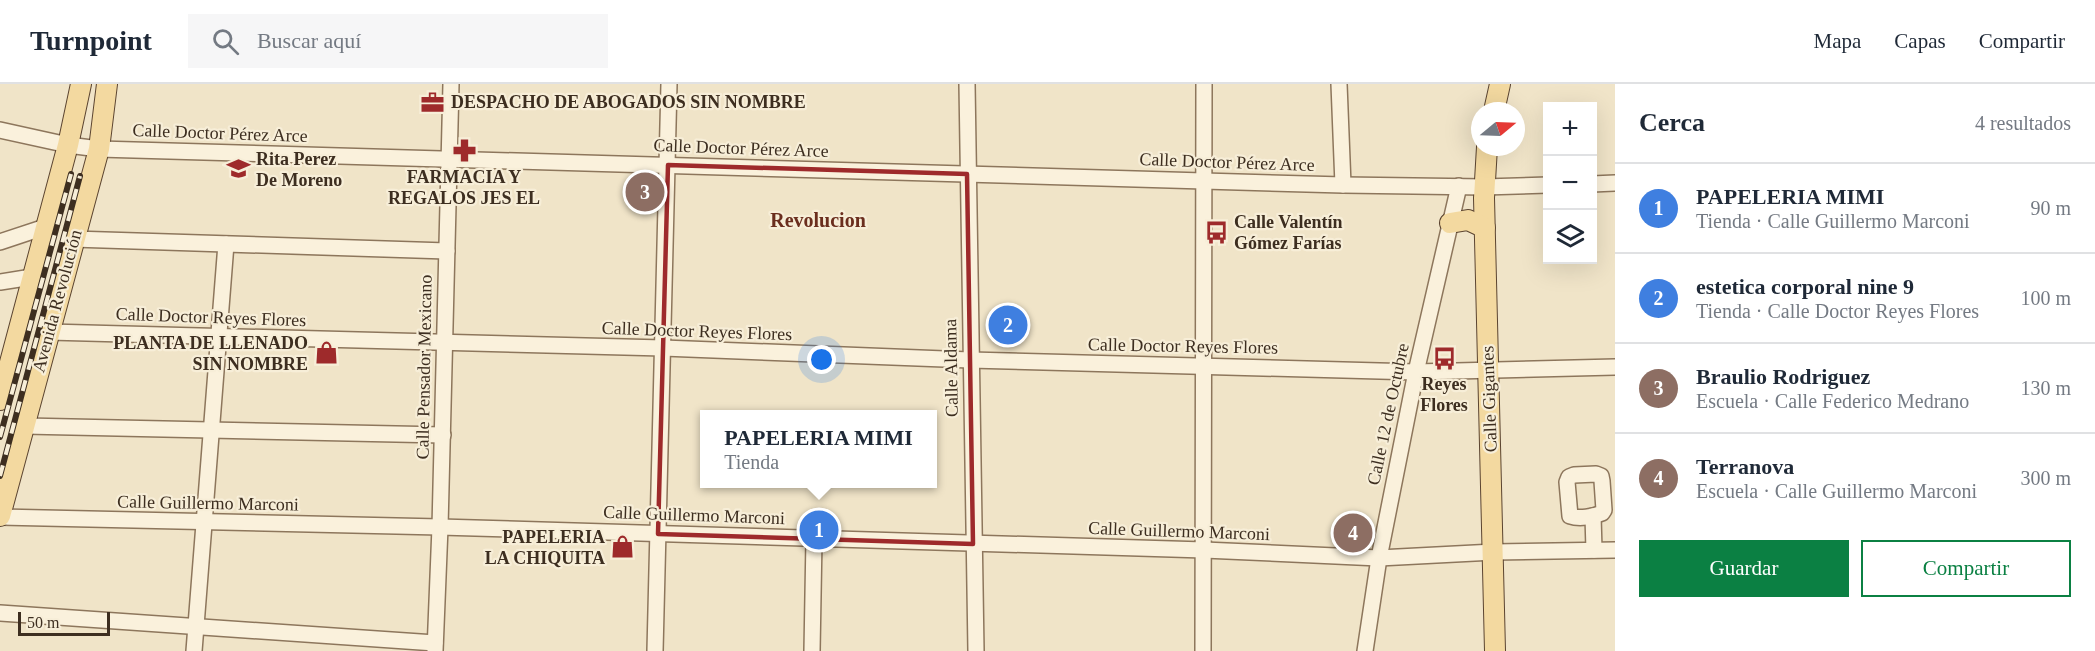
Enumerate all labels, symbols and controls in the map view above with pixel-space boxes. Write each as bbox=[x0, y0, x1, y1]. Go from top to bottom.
search box bbox=[188, 14, 608, 68]
text: Turnpoint bbox=[30, 25, 152, 56]
icon: search bbox=[209, 25, 242, 58]
text: Buscar aquí bbox=[257, 28, 361, 53]
text: Mapa bbox=[1814, 29, 1861, 53]
text: Capas bbox=[1894, 29, 1946, 53]
text: Compartir bbox=[1979, 29, 2065, 53]
office icon: DESPACHO DE ABOGADOS SIN NOMBRE bbox=[420, 89, 446, 115]
place label: DESPACHO DE ABOGADOS SIN NOMBRE bbox=[451, 92, 806, 112]
north arrow bbox=[1471, 102, 1525, 156]
map controls bbox=[1543, 102, 1597, 264]
button: + bbox=[1543, 102, 1597, 156]
text: Cerca bbox=[1639, 108, 1705, 137]
text: 4 resultados bbox=[1975, 112, 2071, 134]
street label: Calle Doctor Pérez Arce bbox=[132, 120, 308, 146]
street label: Calle Doctor Pérez Arce bbox=[653, 135, 829, 161]
pharmacy icon: FARMACIA Y REGALOS JES EL bbox=[451, 138, 477, 164]
place label: Rita Perez De Moreno bbox=[256, 149, 342, 190]
street label: Calle Doctor Pérez Arce bbox=[1139, 149, 1315, 175]
school or university icon: Rita Perez De Moreno bbox=[225, 156, 251, 182]
button: − bbox=[1543, 156, 1597, 210]
place label: FARMACIA Y REGALOS JES EL bbox=[388, 167, 540, 208]
pin: 3 bbox=[626, 170, 664, 214]
text: PAPELERIA MIMI bbox=[1696, 184, 1884, 209]
text: 1 bbox=[1654, 197, 1664, 219]
text: 90 m bbox=[2030, 197, 2071, 219]
district label: Revolucion bbox=[770, 209, 866, 231]
button: layers bbox=[1543, 210, 1597, 264]
text: Tienda · Calle Guillermo Marconi bbox=[1696, 210, 1970, 232]
place label: Calle Valentín Gómez Farías bbox=[1234, 212, 1343, 253]
bus stop icon: Calle Valentín Gómez Farías bbox=[1203, 219, 1229, 245]
street label: Avenida Revolución bbox=[28, 227, 86, 375]
street label: Calle Pensador Mexicano bbox=[412, 274, 436, 460]
text: estetica corporal nine 9 bbox=[1696, 274, 1914, 299]
text: 2 bbox=[1654, 287, 1664, 309]
text: 100 m bbox=[2020, 287, 2071, 309]
text: Tienda · Calle Doctor Reyes Flores bbox=[1696, 300, 1979, 322]
pin: 2 bbox=[988, 302, 1028, 348]
street label: Calle Doctor Reyes Flores bbox=[115, 304, 307, 330]
street label: Calle Doctor Reyes Flores bbox=[601, 318, 793, 344]
street label: Calle Aldama bbox=[940, 319, 962, 417]
place label: PLANTA DE LLENADO SIN NOMBRE bbox=[113, 333, 308, 374]
street label: Calle Doctor Reyes Flores bbox=[1088, 334, 1278, 358]
shop icon: PLANTA DE LLENADO SIN NOMBRE bbox=[313, 340, 339, 366]
street label: Calle 12 de Octubre bbox=[1363, 341, 1413, 487]
your location bbox=[807, 345, 836, 374]
bus stop icon: Reyes Flores bbox=[1431, 345, 1457, 371]
street label: Calle Gigantes bbox=[1477, 345, 1501, 453]
text: Braulio Rodriguez bbox=[1696, 364, 1870, 389]
place label: Reyes Flores bbox=[1420, 374, 1468, 415]
text: 3 bbox=[1654, 377, 1664, 399]
text: 130 m bbox=[2020, 377, 2071, 399]
text: Escuela · Calle Federico Medrano bbox=[1696, 390, 1969, 412]
popup bbox=[700, 410, 937, 488]
text: PAPELERIA MIMI bbox=[724, 425, 913, 450]
text: Tienda bbox=[724, 451, 779, 473]
text: Terranova bbox=[1696, 454, 1794, 479]
text: 4 bbox=[1654, 467, 1664, 489]
text: 300 m bbox=[2020, 467, 2071, 489]
text: Escuela · Calle Guillermo Marconi bbox=[1696, 480, 1977, 502]
street label: Calle Guillermo Marconi bbox=[117, 491, 299, 515]
street label: Calle Guillermo Marconi bbox=[603, 502, 785, 528]
pin: 1 bbox=[800, 508, 838, 552]
pin: 4 bbox=[1334, 510, 1372, 556]
street label: Calle Guillermo Marconi bbox=[1088, 518, 1270, 544]
place label: PAPELERIA LA CHIQUITA bbox=[485, 527, 605, 568]
shop icon: PAPELERIA LA CHIQUITA bbox=[610, 534, 636, 560]
button: Guardar bbox=[1639, 540, 1849, 597]
button: Compartir bbox=[1861, 540, 2071, 597]
scale bar bbox=[18, 609, 110, 636]
text: 50 m bbox=[27, 614, 59, 631]

